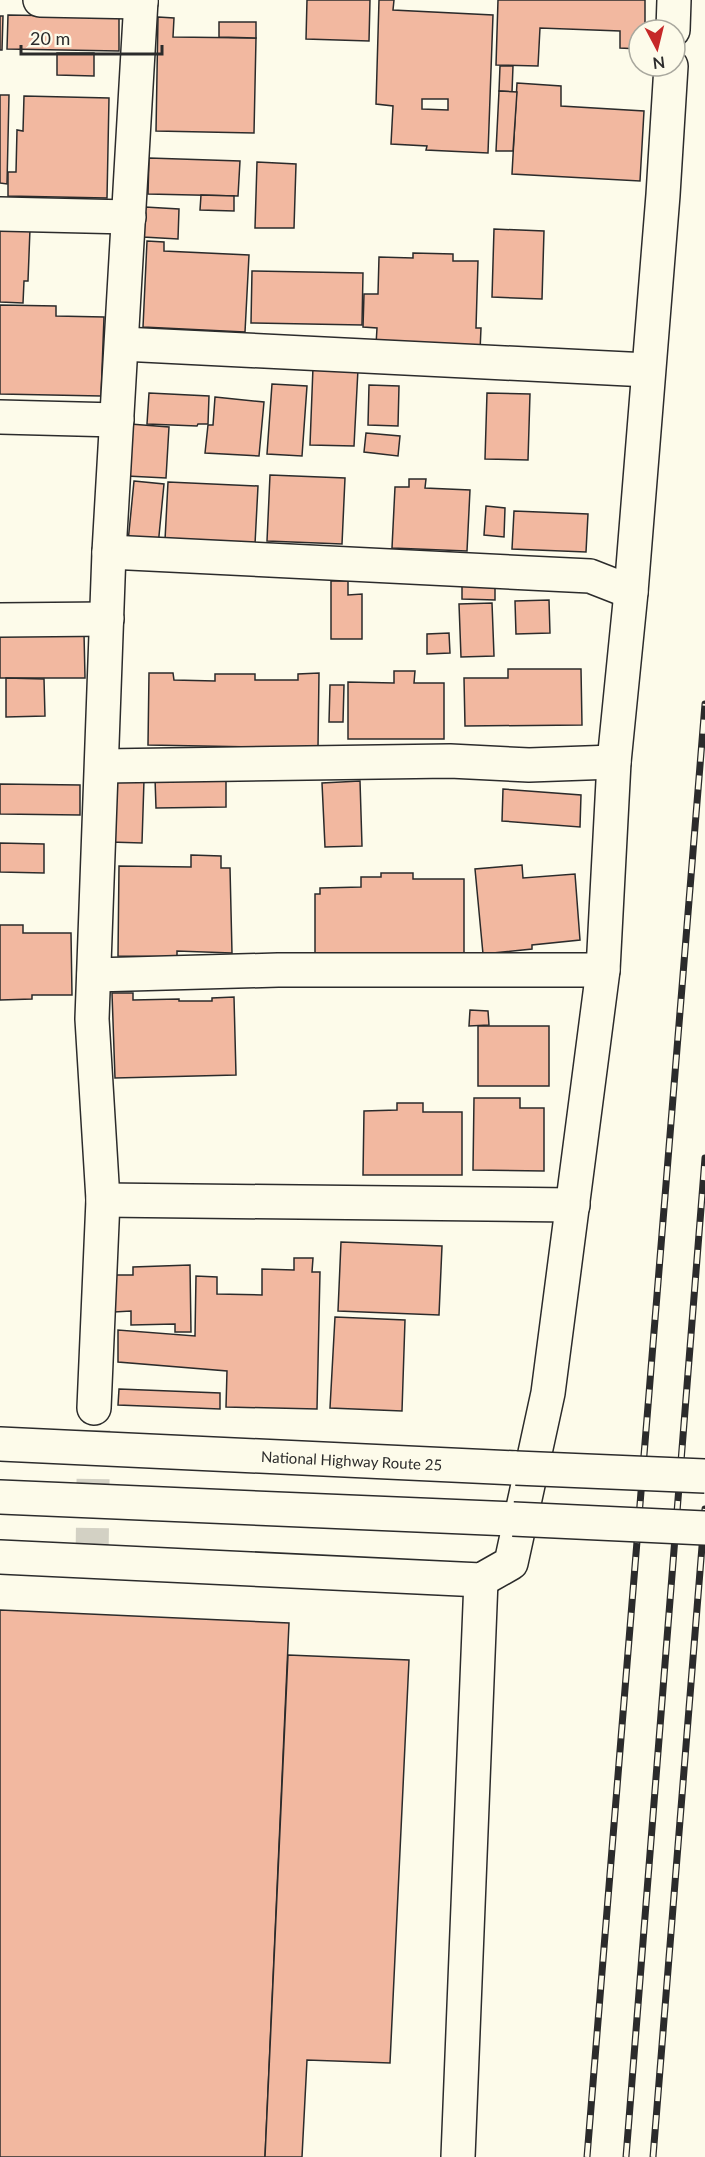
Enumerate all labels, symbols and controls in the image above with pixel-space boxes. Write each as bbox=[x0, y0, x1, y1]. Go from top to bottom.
scale bar bbox=[21, 18, 162, 56]
north arrow bbox=[627, 18, 687, 78]
text: 20 m bbox=[30, 27, 70, 49]
text: N bbox=[652, 53, 666, 74]
street label: National Highway Route 25 bbox=[261, 1447, 443, 1474]

